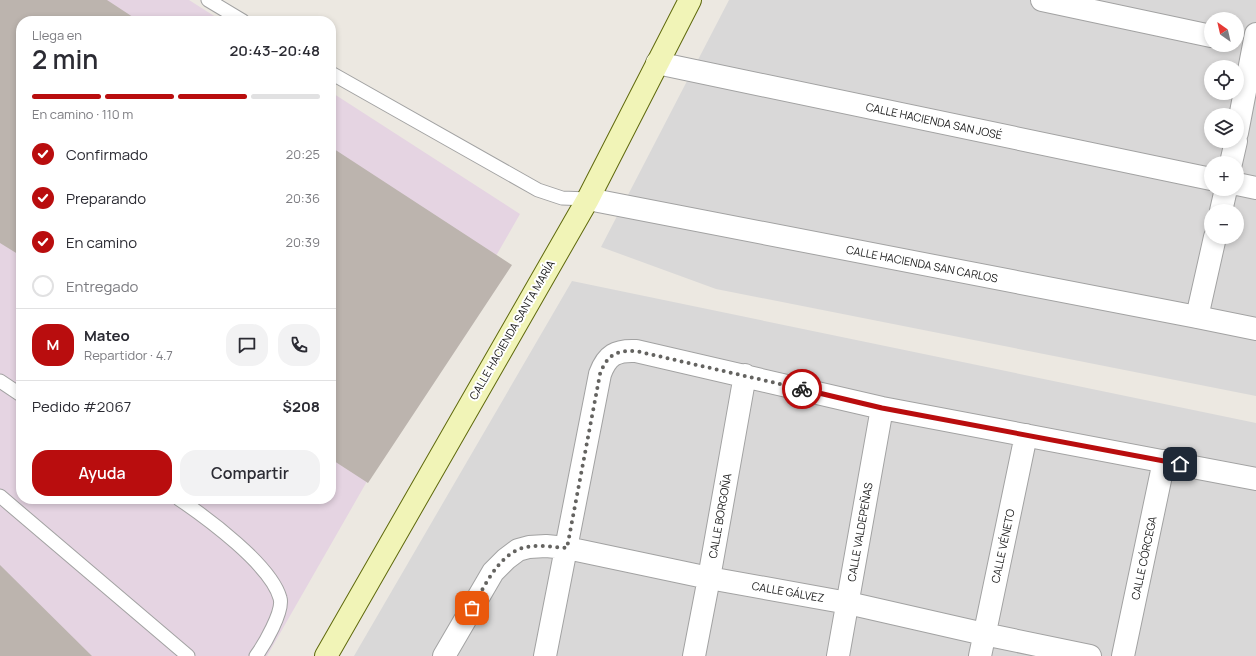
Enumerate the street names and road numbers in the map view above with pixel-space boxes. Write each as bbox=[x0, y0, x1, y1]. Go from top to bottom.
street label: CALLE HACIENDA SAN JOSÉ bbox=[865, 99, 1004, 142]
street label: CALLE HACIENDA SAN CARLOS bbox=[845, 241, 999, 286]
street label: CALLE HACIENDA SANTA MARÍA bbox=[465, 257, 558, 402]
street label: CALLE BORGOÑA bbox=[705, 472, 734, 560]
street label: CALLE VALDEPEÑAS bbox=[843, 481, 876, 583]
street label: CALLE VÉNETO bbox=[987, 507, 1018, 584]
street label: CALLE CÓRCEGA bbox=[1127, 515, 1160, 601]
street label: CALLE GÁLVEZ bbox=[751, 578, 826, 605]

